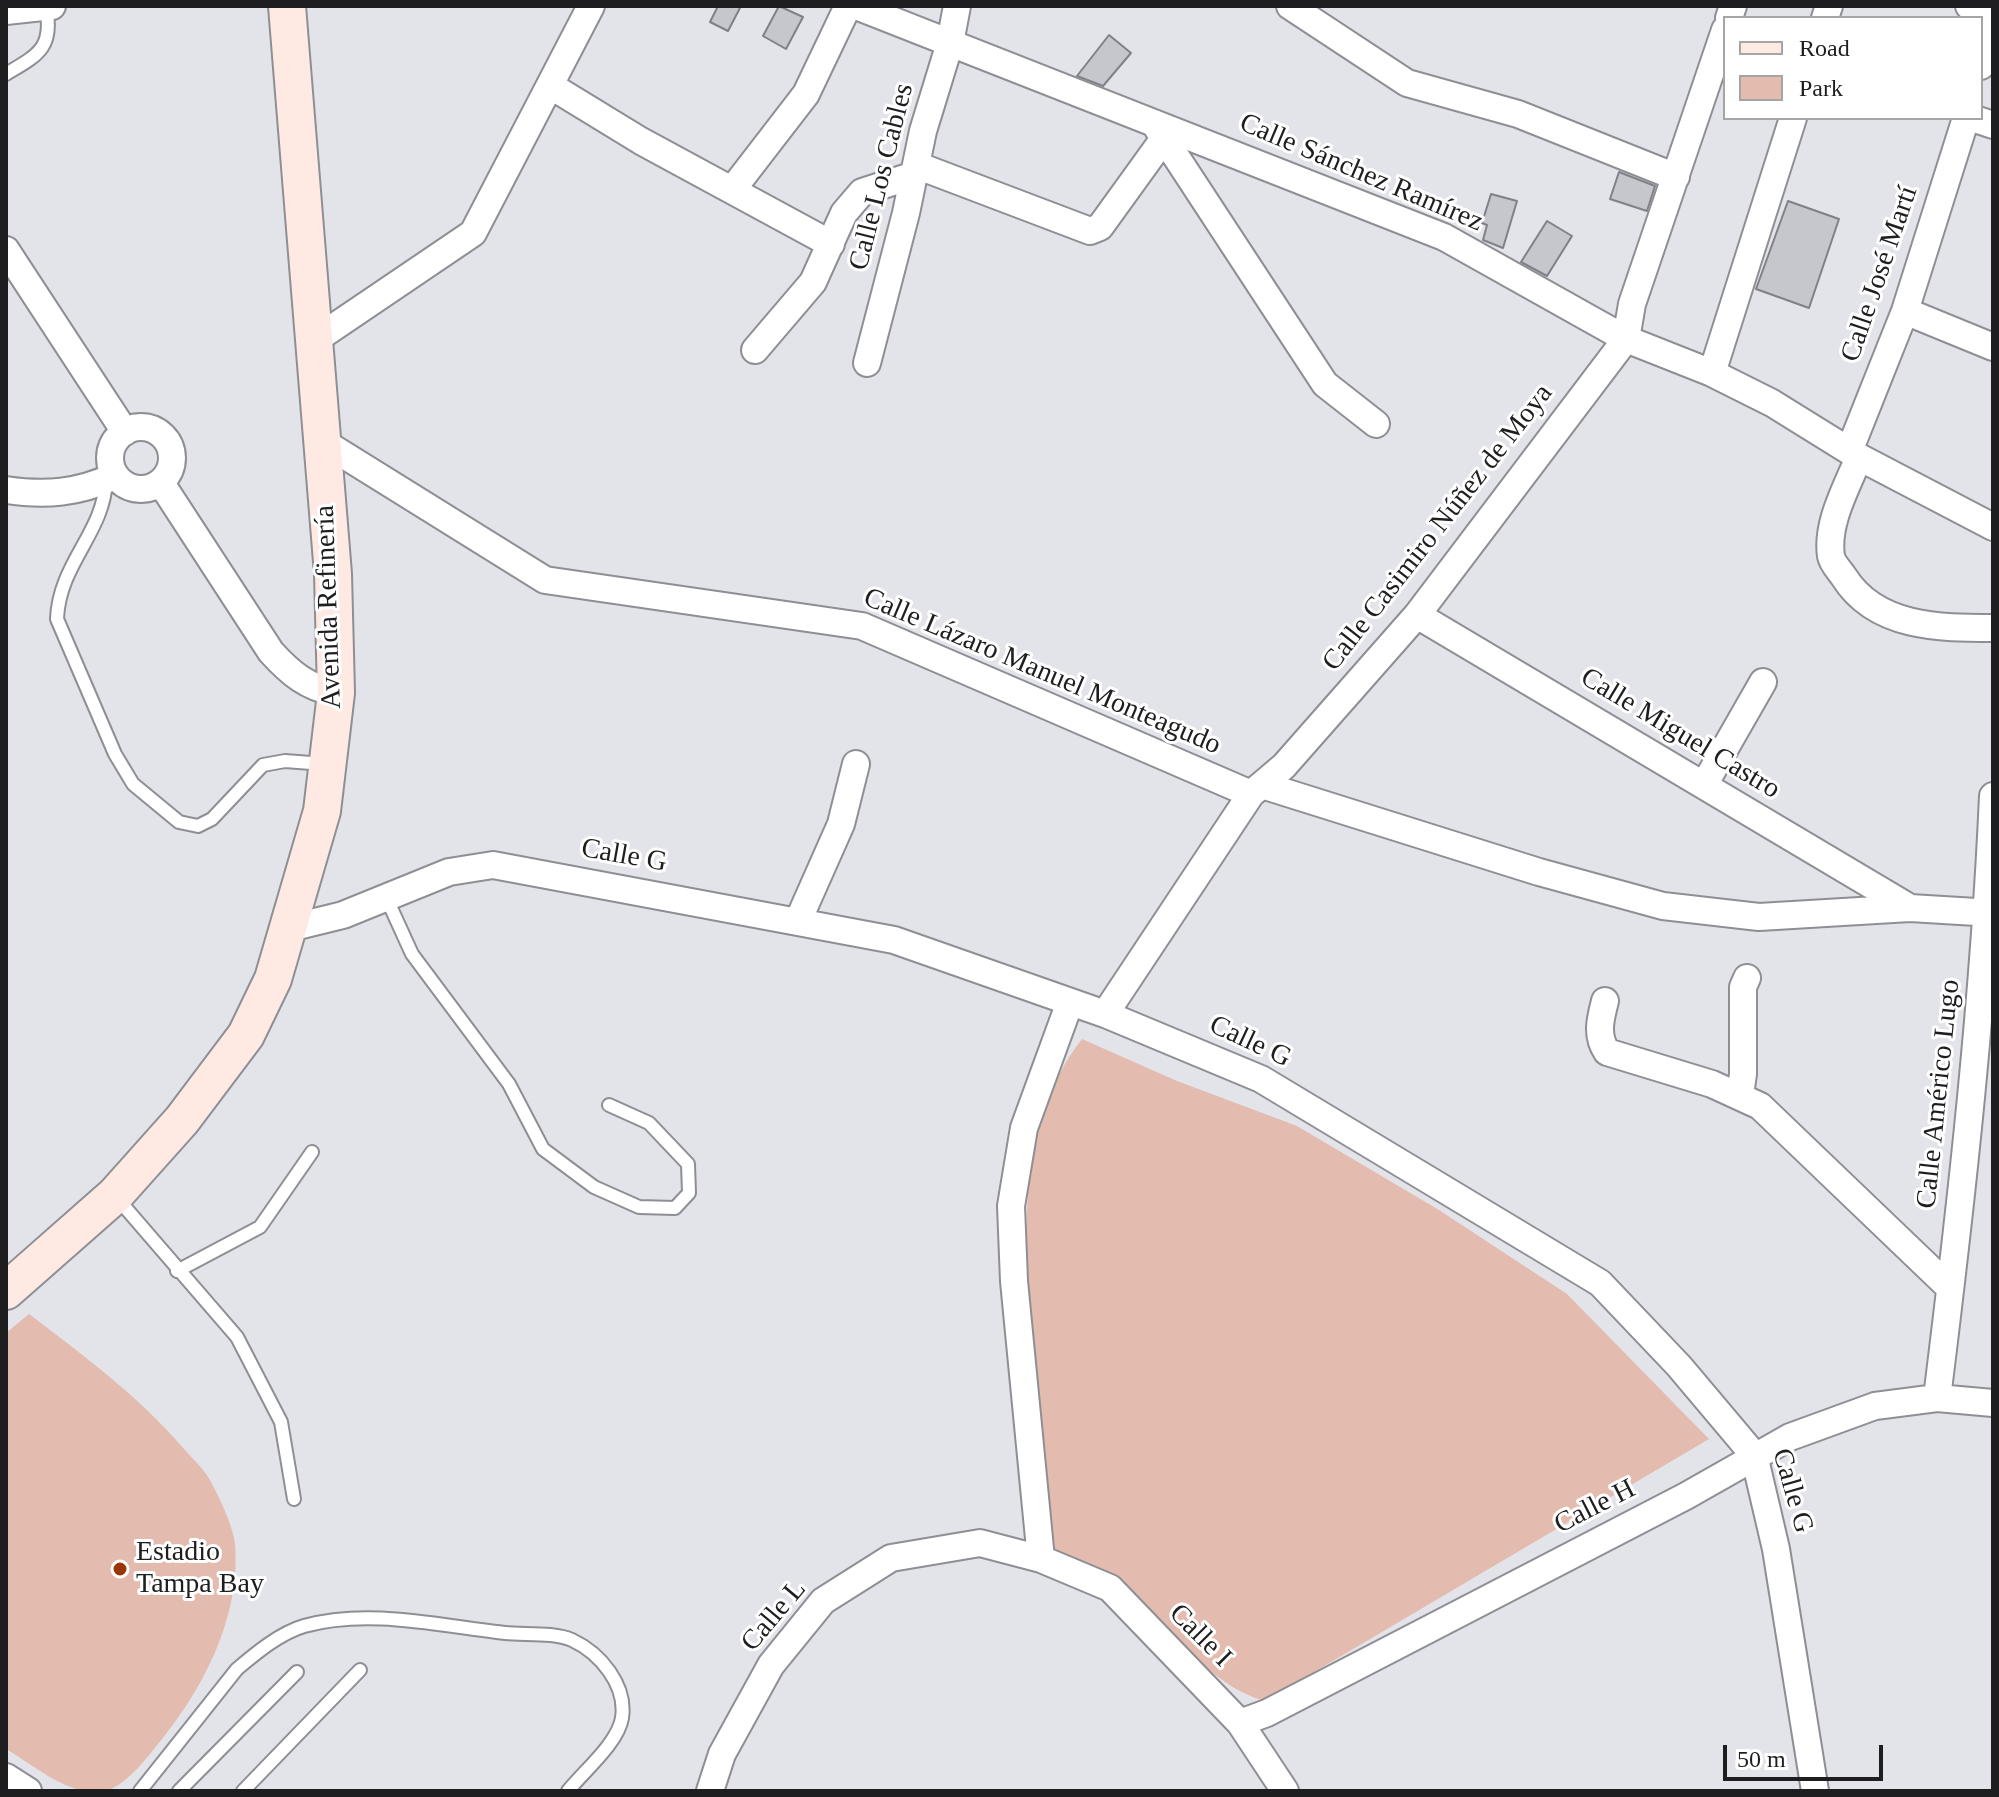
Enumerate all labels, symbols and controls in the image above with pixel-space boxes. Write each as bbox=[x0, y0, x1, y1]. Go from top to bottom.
legend bbox=[1723, 16, 1983, 120]
text: Road bbox=[1799, 35, 1850, 61]
text: Park bbox=[1799, 75, 1843, 101]
street label: Calle Los Cables bbox=[843, 80, 921, 274]
street label: Calle Sánchez Ramírez bbox=[1234, 107, 1488, 239]
street label: Calle José Martí bbox=[1834, 182, 1926, 366]
street label: Calle Casimiro Núñez de Moya bbox=[1316, 378, 1560, 678]
street label: Avenida Refinería bbox=[309, 505, 349, 709]
street label: Calle Lázaro Manuel Monteagudo bbox=[858, 581, 1226, 763]
street label: Calle Miguel Castro bbox=[1574, 661, 1786, 807]
street label: Calle G bbox=[579, 832, 669, 880]
street label: Calle Américo Lugo bbox=[1910, 978, 1968, 1210]
street label: Calle G bbox=[1204, 1009, 1296, 1075]
street label: Calle G bbox=[1764, 1445, 1820, 1537]
street label: Calle H bbox=[1549, 1472, 1641, 1542]
place label: Estadio Tampa Bay bbox=[136, 1536, 264, 1602]
marker: Estadio Tampa Bay bbox=[111, 1560, 129, 1578]
street label: Calle L bbox=[734, 1573, 814, 1659]
street label: Calle I bbox=[1161, 1597, 1239, 1675]
scale bar bbox=[1727, 1729, 1887, 1779]
text: 50 m bbox=[1737, 1746, 1786, 1772]

